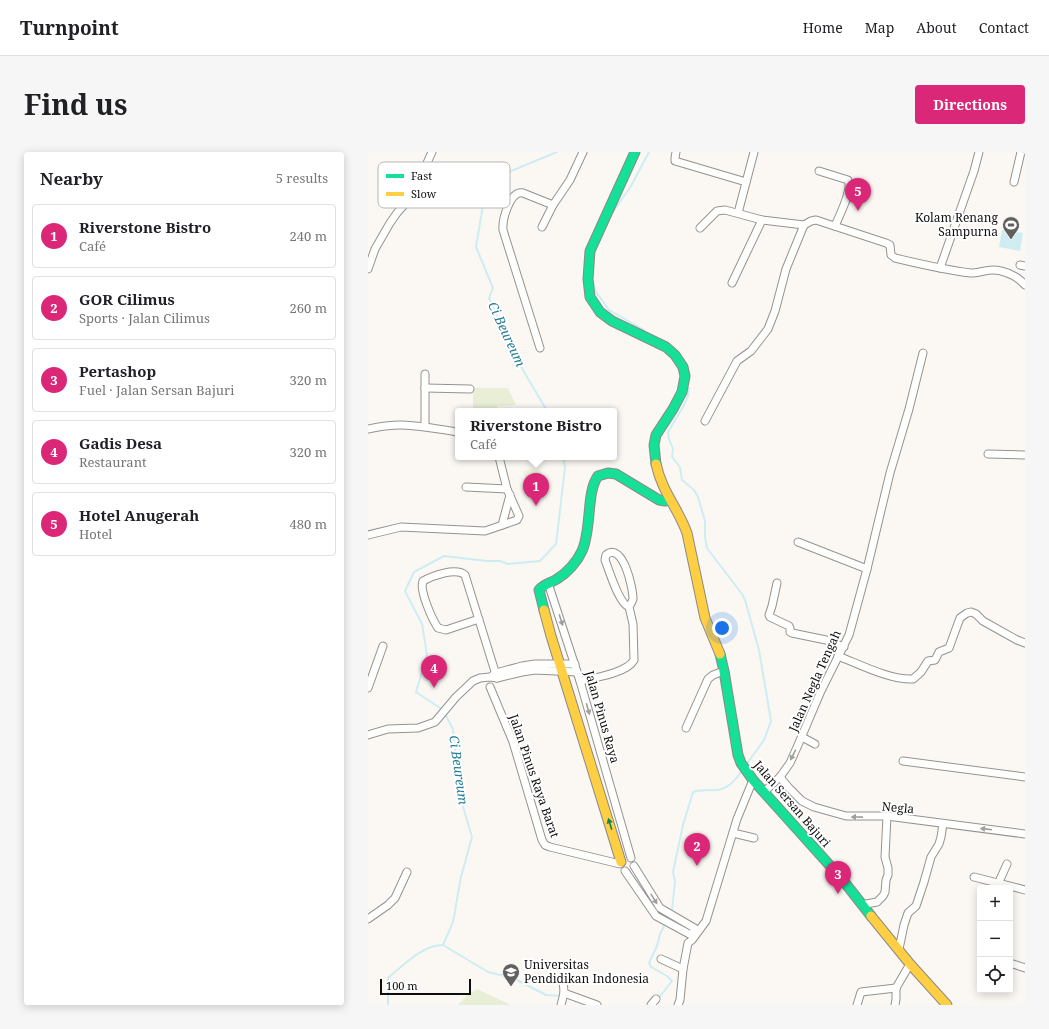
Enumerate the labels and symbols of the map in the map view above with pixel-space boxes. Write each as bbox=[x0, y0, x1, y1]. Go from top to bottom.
legend bbox=[378, 162, 510, 208]
text: Fast bbox=[411, 168, 432, 183]
pin: 5 bbox=[845, 178, 871, 211]
text: Slow bbox=[411, 186, 437, 201]
place label: Kolam Renang Sampurna bbox=[915, 209, 999, 240]
sports icon: Kolam Renang Sampurna bbox=[1001, 215, 1021, 240]
water label: Ci Beureum bbox=[484, 299, 530, 370]
pin: 1 bbox=[523, 473, 549, 506]
one-way arrow bbox=[558, 614, 564, 626]
your location bbox=[712, 618, 732, 638]
street label: Jalan Negla Tengah bbox=[784, 627, 845, 735]
pin: 4 bbox=[421, 655, 447, 688]
street label: Jalan Pinus Raya bbox=[581, 668, 624, 765]
one-way arrow bbox=[585, 704, 591, 716]
street label: Jalan Pinus Raya Barat bbox=[505, 711, 564, 840]
water label: Ci Beureum bbox=[445, 734, 473, 806]
one-way arrow bbox=[790, 749, 796, 761]
street label: Jalan Sersan Bajuri bbox=[749, 756, 835, 851]
street label: Negla bbox=[881, 798, 915, 817]
one-way arrow bbox=[850, 814, 863, 820]
one-way arrow bbox=[606, 818, 612, 830]
one-way arrow bbox=[980, 826, 992, 832]
pin: 2 bbox=[684, 833, 710, 866]
pin: 3 bbox=[825, 861, 851, 894]
one-way arrow bbox=[651, 893, 658, 905]
place label: Universitas Pendidikan Indonesia bbox=[524, 956, 649, 987]
school or university icon: Universitas Pendidikan Indonesia bbox=[501, 962, 521, 987]
scale bar bbox=[380, 977, 471, 996]

